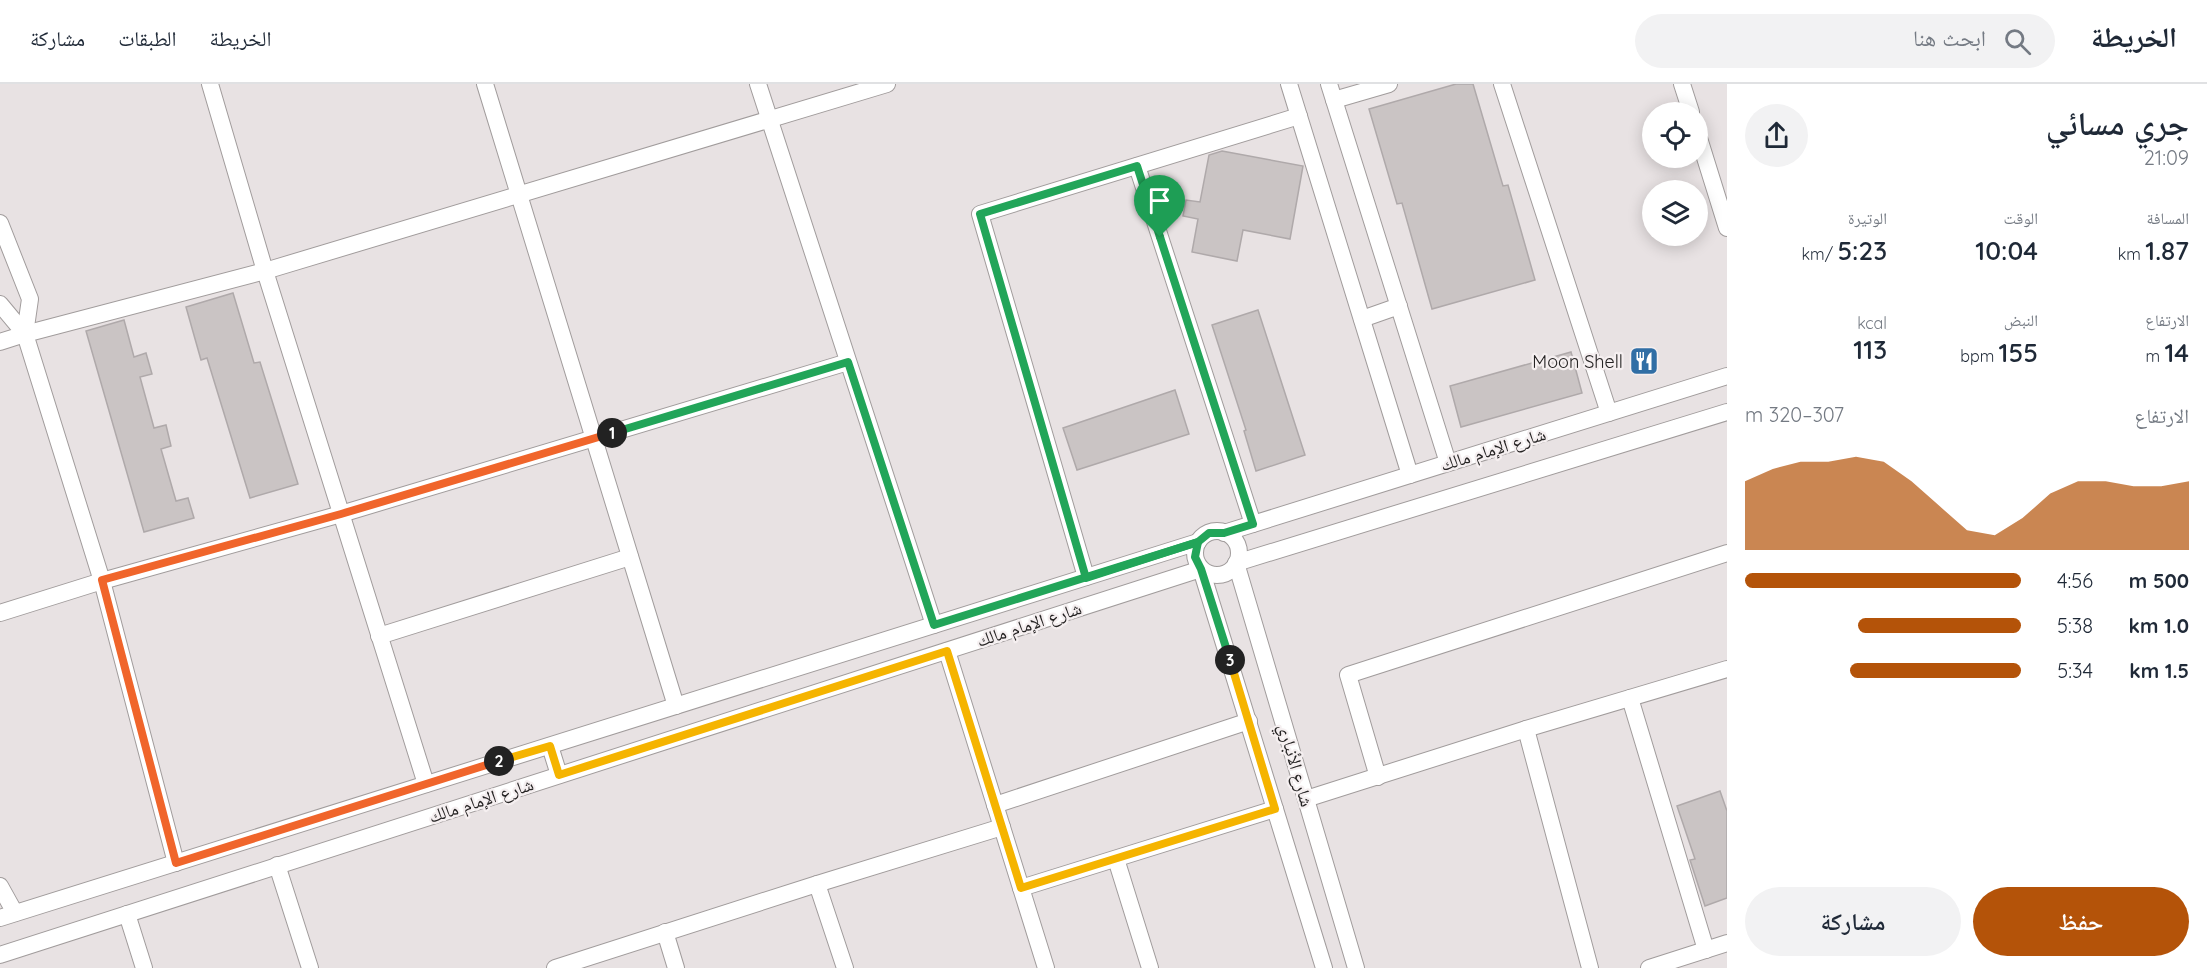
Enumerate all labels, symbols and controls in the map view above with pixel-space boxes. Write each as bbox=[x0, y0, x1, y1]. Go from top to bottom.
search box bbox=[1635, 14, 2055, 68]
text: الخريطة bbox=[2091, 19, 2177, 54]
text: ابحث هنا bbox=[1913, 24, 1986, 52]
text: مشاركة bbox=[30, 25, 85, 51]
text: الطبقات bbox=[118, 25, 177, 51]
text: الخريطة bbox=[210, 25, 271, 51]
icon: search bbox=[2001, 25, 2034, 58]
map controls bbox=[1642, 102, 1708, 246]
button: locate bbox=[1642, 102, 1708, 168]
text: جري مسائي bbox=[2046, 102, 2189, 143]
button: share bbox=[1745, 104, 1808, 167]
text: 21:09 bbox=[2144, 145, 2189, 170]
pin bbox=[1134, 175, 1185, 237]
button: layers bbox=[1642, 180, 1708, 246]
icon: arrive bbox=[1143, 184, 1176, 217]
text: الوتيرة bbox=[1848, 208, 1887, 228]
text: الوقت bbox=[2004, 208, 2038, 228]
text: المسافة bbox=[2147, 208, 2189, 228]
text: 5:23 bbox=[1837, 234, 1887, 267]
text: 10:04 bbox=[1975, 234, 2038, 267]
text: 1.87 bbox=[2145, 234, 2189, 267]
text: /km bbox=[1802, 244, 1837, 264]
text: km bbox=[2118, 244, 2145, 264]
text: النبض bbox=[2004, 310, 2038, 330]
text: الارتفاع bbox=[2145, 310, 2189, 330]
text: kcal bbox=[1857, 313, 1887, 333]
text: 113 bbox=[1853, 333, 1887, 366]
text: 155 bbox=[1999, 336, 2038, 369]
text: 14 bbox=[2164, 336, 2189, 369]
restaurant icon: Moon Shell bbox=[1628, 345, 1660, 377]
text: bpm bbox=[1960, 346, 1999, 366]
text: m bbox=[2145, 346, 2164, 366]
place label: Moon Shell bbox=[1532, 350, 1623, 373]
text: 307–320 m bbox=[1745, 402, 1844, 427]
text: الارتفاع bbox=[2134, 403, 2189, 428]
pin: 1 bbox=[597, 418, 627, 448]
street label: شارع الإمام مالك bbox=[1437, 422, 1549, 477]
text: 1 bbox=[609, 423, 615, 443]
text: 4:56 bbox=[2057, 568, 2093, 593]
text: 500 m bbox=[2129, 568, 2189, 593]
street label: شارع الإمام مالك bbox=[974, 596, 1085, 653]
text: 5:38 bbox=[2057, 613, 2093, 638]
text: 1.0 km bbox=[2129, 613, 2189, 638]
pin: 3 bbox=[1215, 645, 1245, 675]
text: 3 bbox=[1226, 650, 1234, 670]
text: 5:34 bbox=[2057, 658, 2093, 683]
text: 1.5 km bbox=[2129, 658, 2189, 683]
street label: شارع الأنباري bbox=[1270, 721, 1319, 810]
pin: 2 bbox=[484, 746, 514, 776]
text: 2 bbox=[494, 751, 504, 771]
street label: شارع الإمام مالك bbox=[426, 772, 537, 829]
button: مشاركة bbox=[1745, 887, 1961, 956]
button: حفظ bbox=[1973, 887, 2189, 956]

